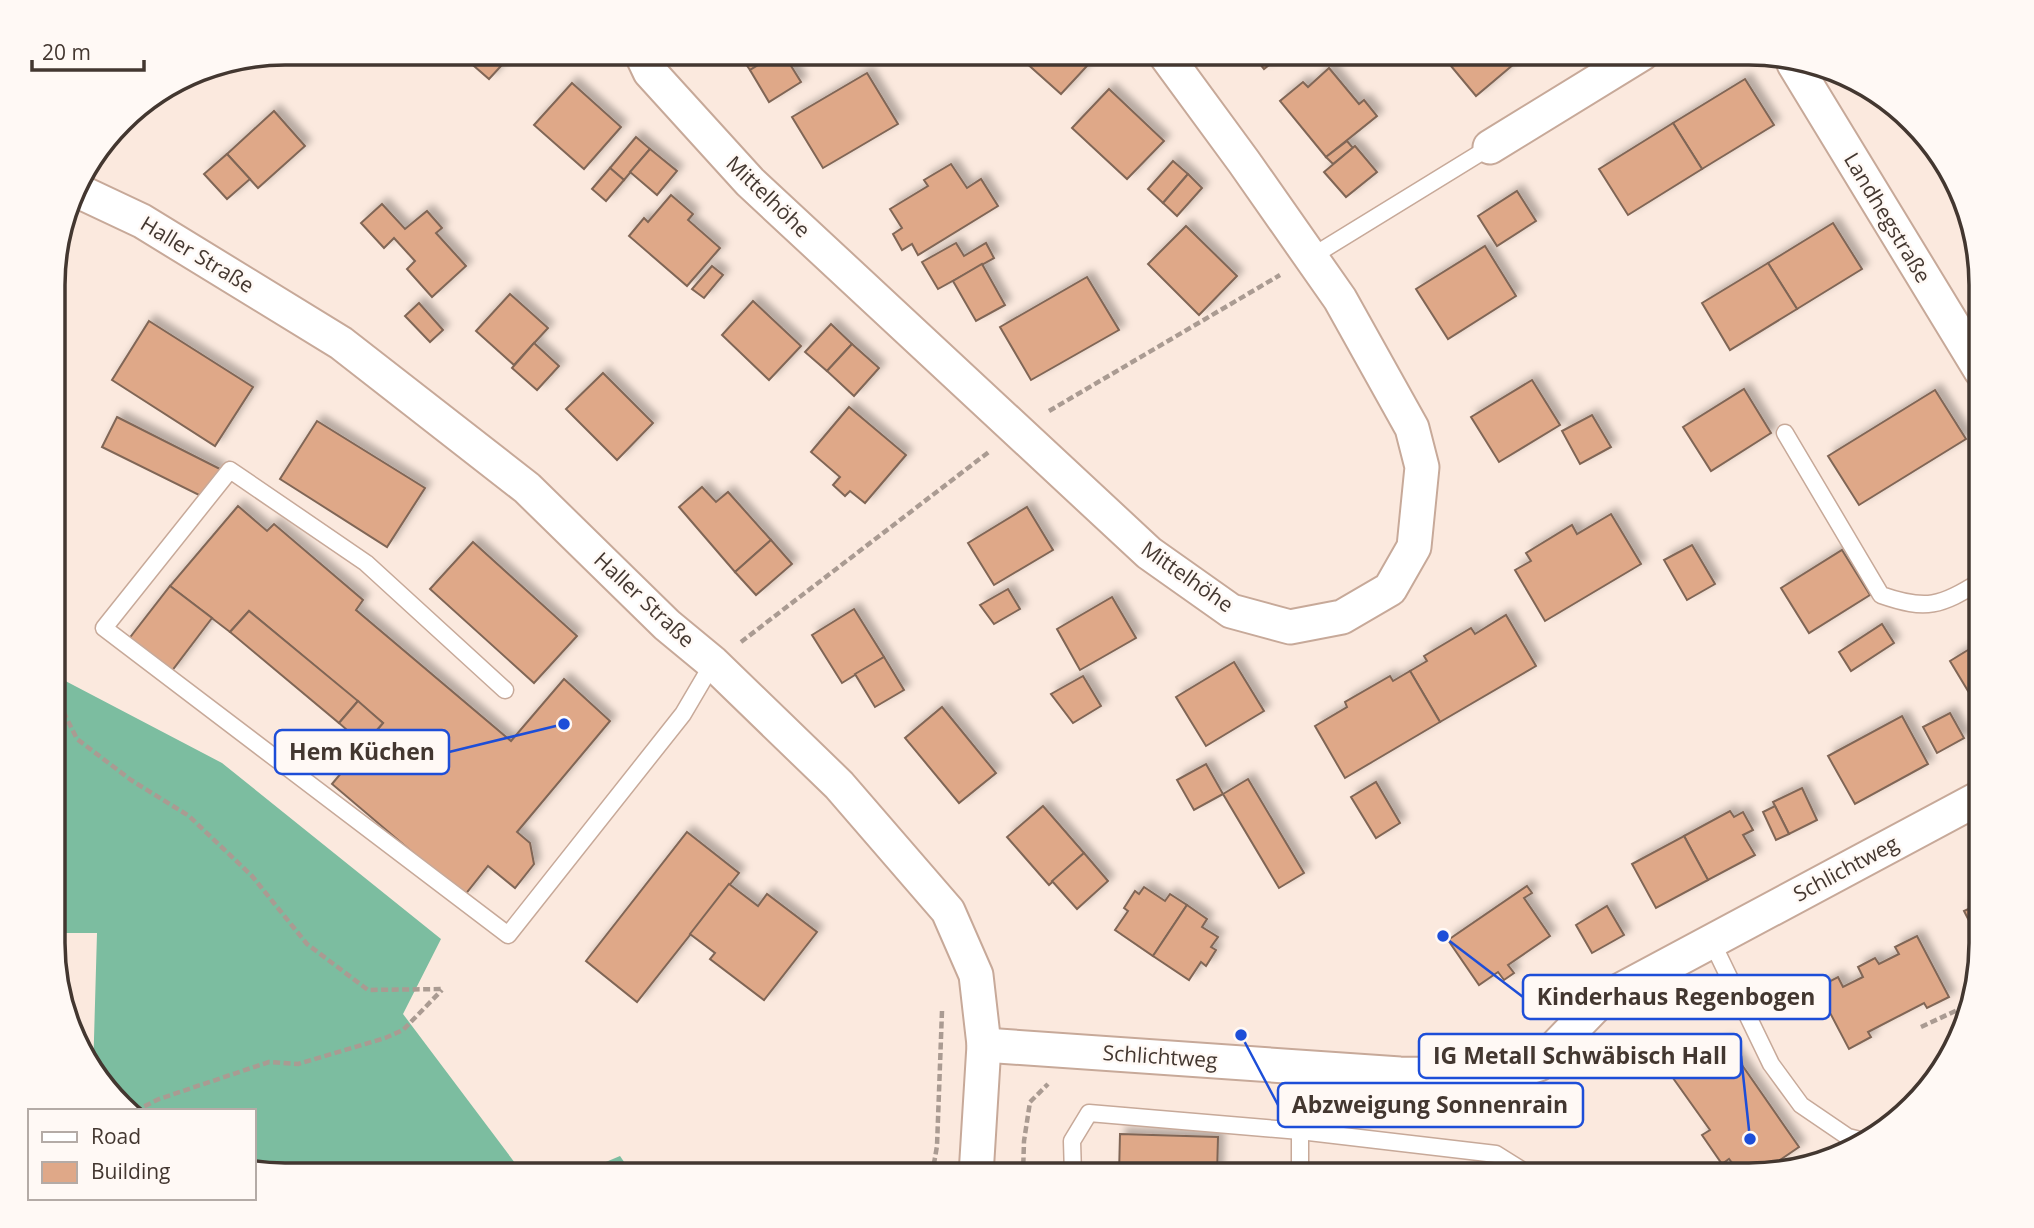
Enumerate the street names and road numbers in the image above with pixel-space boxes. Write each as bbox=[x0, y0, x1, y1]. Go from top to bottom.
street label: Landhegstraße bbox=[1838, 147, 1938, 288]
street label: Mittelhöhe bbox=[721, 149, 817, 243]
street label: Haller Straße bbox=[136, 209, 259, 299]
street label: Mittelhöhe bbox=[1136, 534, 1239, 618]
street label: Haller Straße bbox=[588, 545, 701, 653]
street label: Schlichtweg bbox=[1788, 829, 1903, 907]
street label: Schlichtweg bbox=[1102, 1038, 1218, 1074]

